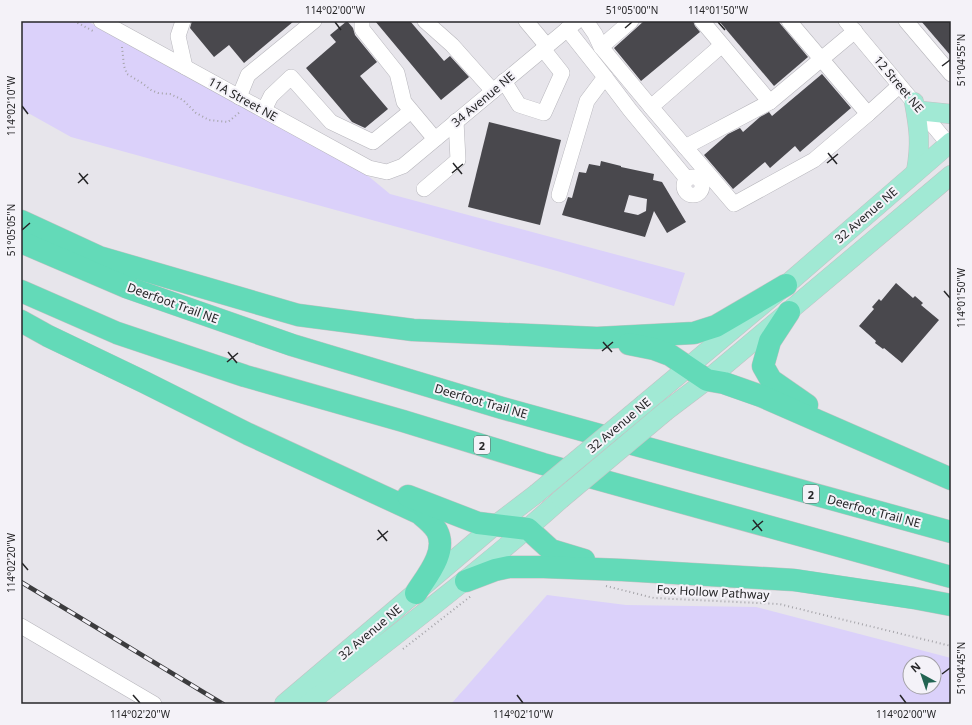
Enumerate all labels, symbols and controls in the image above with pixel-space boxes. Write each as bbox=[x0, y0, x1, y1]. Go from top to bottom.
text: 114°02'00"W bbox=[305, 3, 366, 17]
text: 51°05'00"N bbox=[606, 3, 658, 17]
text: 114°01'50"W bbox=[688, 3, 749, 17]
text: 51°04'55"N bbox=[954, 34, 968, 86]
street label: 12 Street NE bbox=[870, 52, 928, 116]
street label: 34 Avenue NE bbox=[448, 67, 518, 131]
street label: 11A Street NE bbox=[205, 73, 281, 125]
text: 114°02'10"W bbox=[4, 75, 18, 136]
street label: 32 Avenue NE bbox=[831, 183, 901, 247]
text: 51°05'05"N bbox=[4, 204, 18, 256]
text: 114°01'50"W bbox=[954, 267, 968, 328]
street label: Deerfoot Trail NE bbox=[125, 279, 221, 327]
street label: Deerfoot Trail NE bbox=[433, 380, 529, 422]
street label: 32 Avenue NE bbox=[584, 393, 654, 457]
road number: 2 bbox=[474, 436, 490, 454]
road number: 2 bbox=[803, 485, 819, 503]
street label: Deerfoot Trail NE bbox=[825, 490, 923, 532]
text: 114°02'20"W bbox=[4, 532, 18, 593]
street label: Fox Hollow Pathway bbox=[656, 581, 771, 603]
street label: 32 Avenue NE bbox=[335, 600, 405, 664]
text: 51°04'45"N bbox=[954, 642, 968, 694]
north arrow bbox=[902, 655, 942, 695]
text: N bbox=[907, 658, 924, 676]
text: 114°02'20"W bbox=[110, 707, 171, 721]
text: 114°02'10"W bbox=[493, 707, 554, 721]
text: 114°02'00"W bbox=[876, 707, 937, 721]

